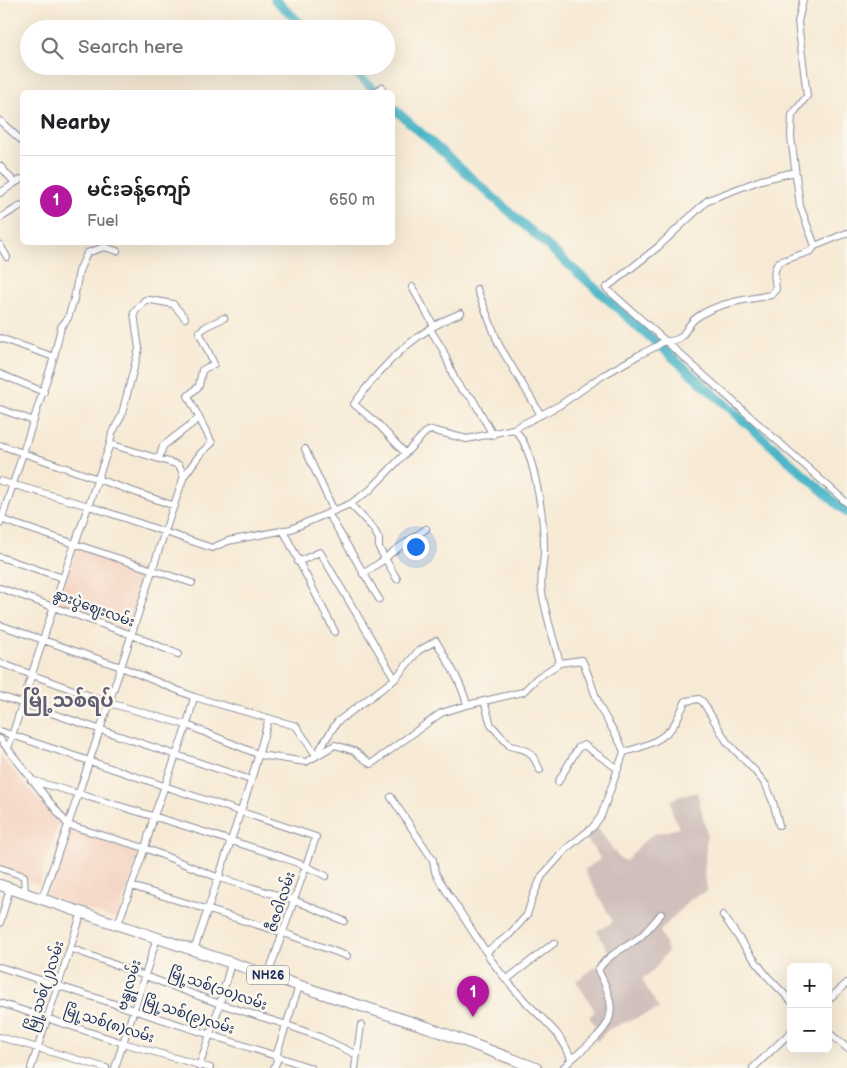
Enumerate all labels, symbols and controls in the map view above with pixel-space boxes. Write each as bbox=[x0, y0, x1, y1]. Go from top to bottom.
search box bbox=[20, 20, 395, 75]
icon: search bbox=[38, 34, 66, 62]
text: Search here bbox=[78, 36, 183, 59]
text: Nearby bbox=[40, 110, 110, 135]
text: မင်းခန့်ကျော် bbox=[87, 179, 191, 202]
text: 1 bbox=[53, 191, 59, 210]
text: 650 m bbox=[329, 191, 375, 210]
text: Fuel bbox=[87, 212, 118, 231]
your location bbox=[403, 534, 429, 560]
street label: နွားပွဲဈေးလမ်း bbox=[50, 584, 138, 633]
district label: မြို့သစ်ရပ် bbox=[22, 687, 114, 716]
street label: ဇီဇဝါလမ်း bbox=[261, 869, 299, 934]
street label: မြို့သစ်(၂)လမ်း bbox=[20, 938, 70, 1034]
street label: ဗန္ဓုလမ်း bbox=[111, 957, 148, 1013]
street label: မြို့သစ်(၁၀)လမ်း bbox=[166, 962, 270, 1017]
map controls bbox=[787, 963, 832, 1053]
button: + bbox=[787, 963, 832, 1008]
road number: NH26 bbox=[247, 966, 289, 984]
pin: 1 bbox=[457, 976, 489, 1017]
street label: မြို့သစ်(၉)လမ်း bbox=[140, 990, 237, 1041]
street label: မြို့သစ်(၈)လမ်း bbox=[61, 1000, 157, 1049]
button: − bbox=[787, 1008, 832, 1053]

